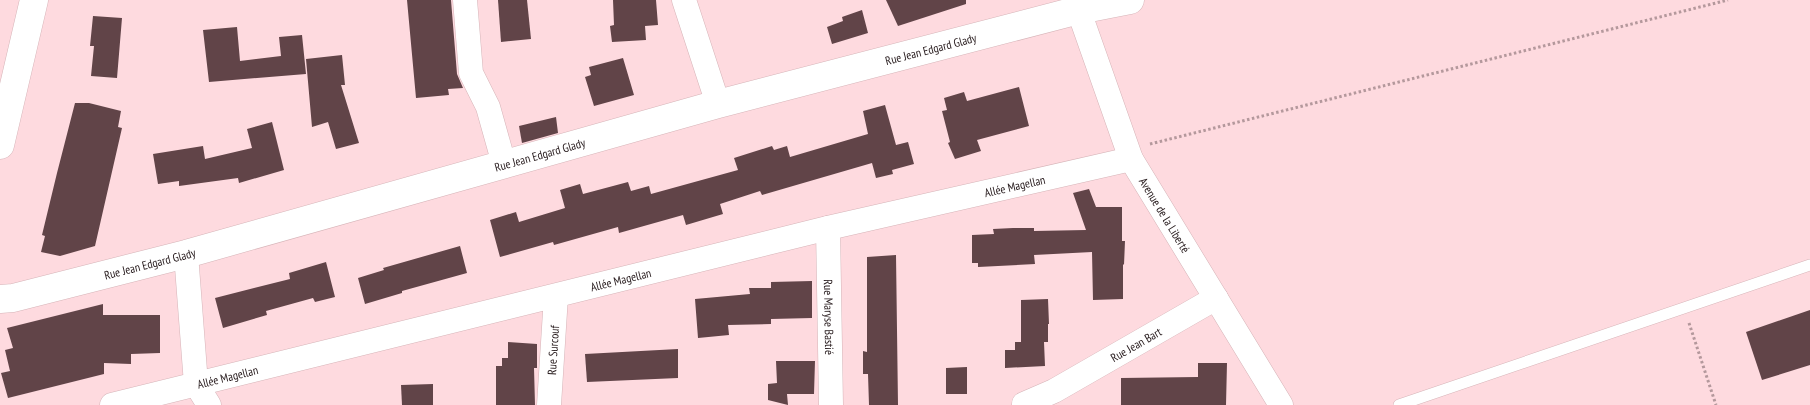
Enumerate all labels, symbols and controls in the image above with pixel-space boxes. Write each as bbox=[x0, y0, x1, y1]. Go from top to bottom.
street label: Rue Jean Edgard Glady bbox=[883, 29, 978, 68]
street label: Rue Jean Edgard Glady bbox=[493, 134, 587, 174]
street label: Allée Magellan bbox=[983, 171, 1047, 200]
street label: Avenue de la Liberté bbox=[1136, 175, 1194, 255]
street label: Rue Jean Edgard Glady bbox=[102, 244, 197, 282]
street label: Allée Magellan bbox=[589, 265, 653, 294]
street label: Rue Maryse Bastié bbox=[821, 279, 838, 355]
street label: Rue Jean Bart bbox=[1108, 323, 1165, 365]
street label: Rue Surcouf bbox=[543, 324, 562, 375]
street label: Allée Magellan bbox=[196, 362, 259, 391]

